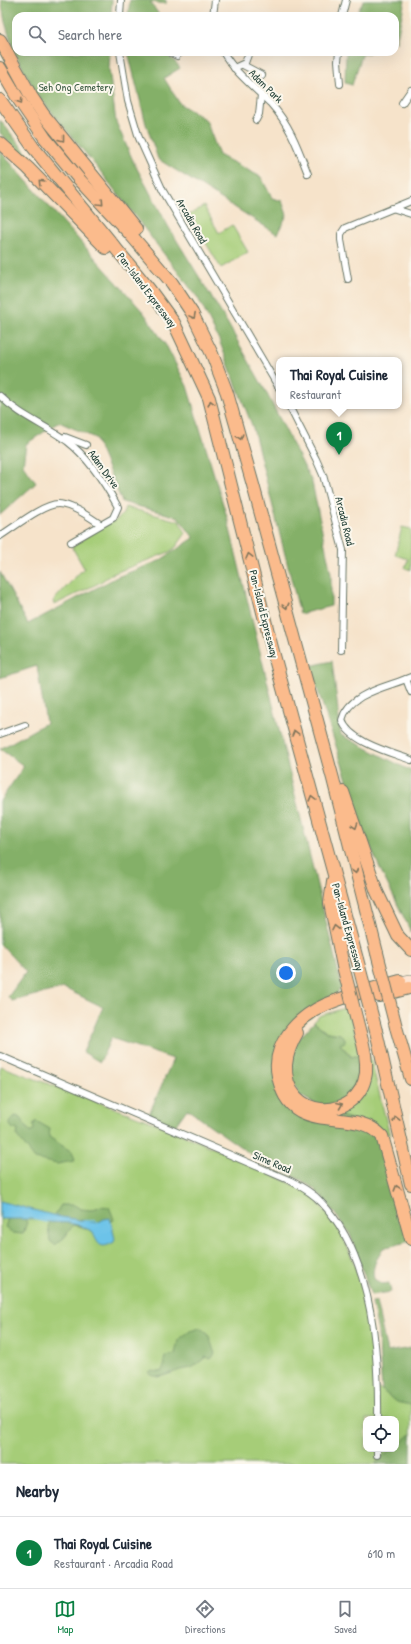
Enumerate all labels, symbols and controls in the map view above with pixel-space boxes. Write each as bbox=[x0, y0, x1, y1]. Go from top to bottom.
search box bbox=[12, 12, 399, 56]
icon: search bbox=[26, 23, 48, 45]
text: Search here bbox=[58, 24, 122, 45]
street label: Adam Park bbox=[246, 66, 286, 106]
park label: Seh Ong Cemetery bbox=[39, 80, 114, 94]
one-way arrow bbox=[15, 97, 22, 104]
one-way arrow bbox=[58, 134, 65, 141]
one-way arrow bbox=[38, 179, 46, 187]
street label: Arcadia Road bbox=[173, 196, 211, 247]
one-way arrow bbox=[96, 198, 104, 206]
street label: Pan-Island Expressway bbox=[114, 250, 180, 331]
one-way arrow bbox=[188, 312, 196, 319]
popup bbox=[276, 357, 402, 409]
text: Thai Royal Cuisine bbox=[290, 364, 388, 385]
text: Restaurant bbox=[290, 385, 341, 403]
one-way arrow bbox=[207, 400, 215, 406]
pin: 1 bbox=[326, 422, 352, 455]
one-way arrow bbox=[235, 433, 244, 440]
street label: Adam Drive bbox=[85, 447, 123, 492]
street label: Arcadia Road bbox=[332, 495, 358, 548]
one-way arrow bbox=[246, 553, 254, 559]
street label: Pan-Island Expressway bbox=[246, 568, 282, 660]
one-way arrow bbox=[281, 602, 290, 609]
one-way arrow bbox=[291, 729, 300, 736]
one-way arrow bbox=[308, 794, 317, 801]
one-way arrow bbox=[350, 823, 358, 830]
one-way arrow bbox=[351, 868, 359, 874]
street label: Pan-Island Expressway bbox=[329, 882, 367, 973]
one-way arrow bbox=[331, 925, 339, 931]
your location bbox=[276, 963, 296, 983]
one-way arrow bbox=[337, 1102, 344, 1110]
one-way arrow bbox=[392, 1115, 400, 1122]
street label: Sime Road bbox=[251, 1148, 294, 1177]
one-way arrow bbox=[393, 1184, 402, 1191]
map controls bbox=[363, 1416, 399, 1452]
button: locate bbox=[363, 1416, 399, 1452]
text: Nearby bbox=[16, 1479, 59, 1502]
text: Thai Royal Cuisine bbox=[54, 1533, 152, 1554]
text: 1 bbox=[27, 1544, 31, 1562]
text: 610 m bbox=[367, 1544, 395, 1562]
text: Restaurant · Arcadia Road bbox=[54, 1554, 173, 1572]
tab: Map bbox=[54, 1598, 76, 1636]
tab: Directions bbox=[185, 1598, 226, 1636]
tab: Saved bbox=[334, 1598, 357, 1636]

